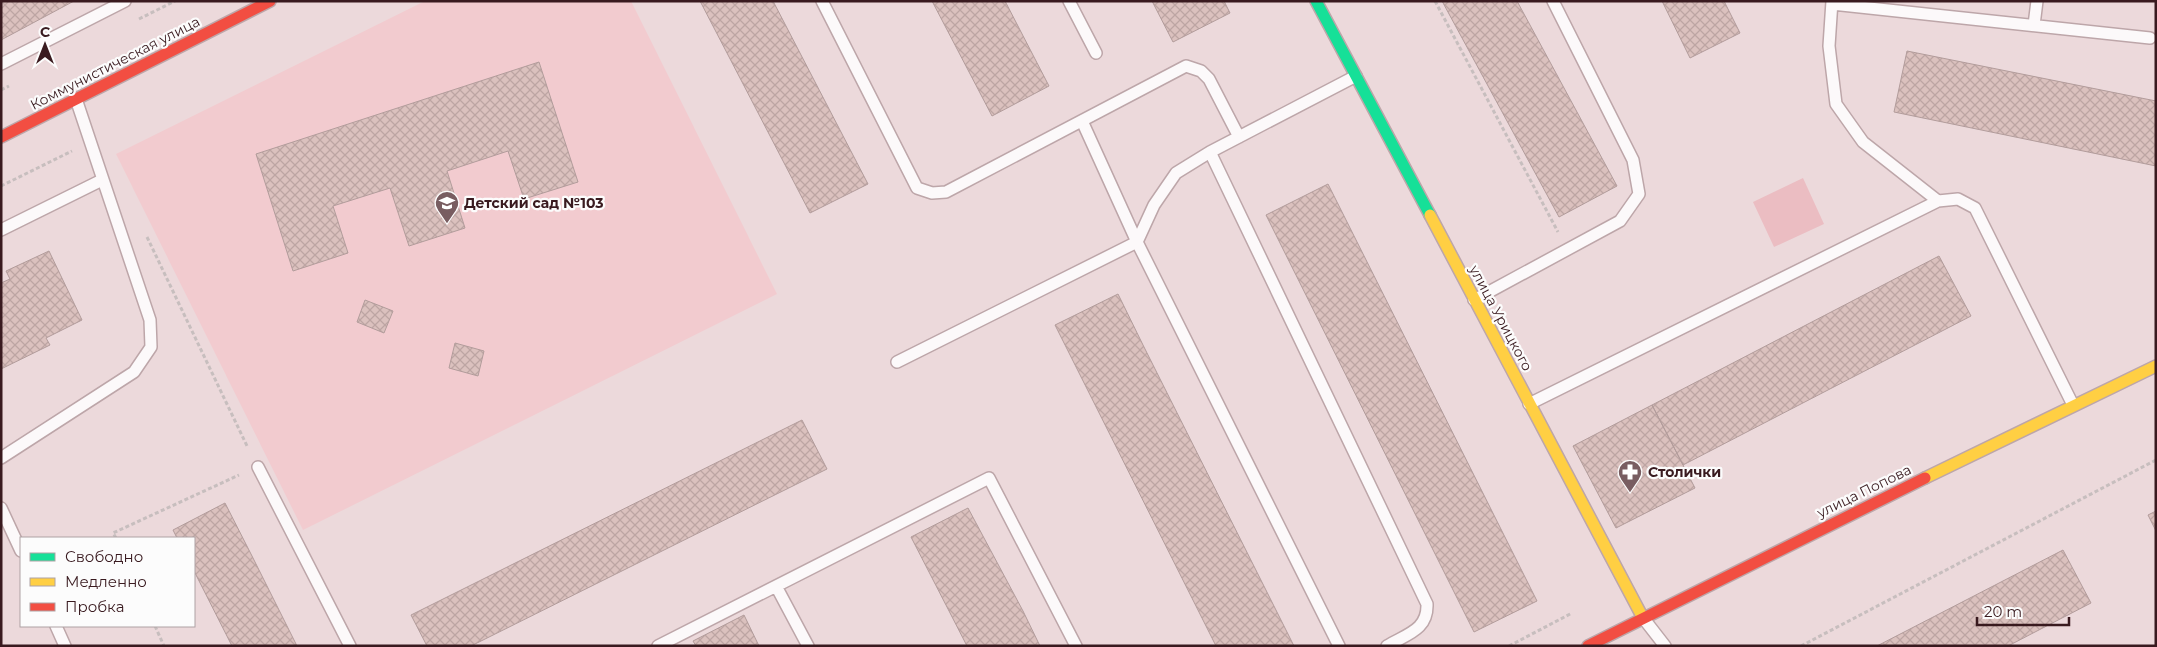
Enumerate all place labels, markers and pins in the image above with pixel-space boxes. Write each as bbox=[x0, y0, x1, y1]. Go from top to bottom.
school or university icon: Детский сад №103 bbox=[434, 190, 460, 224]
place label: Детский сад №103 bbox=[464, 194, 604, 212]
pharmacy icon: Столички bbox=[1617, 459, 1643, 493]
place label: Столички bbox=[1648, 463, 1721, 481]

